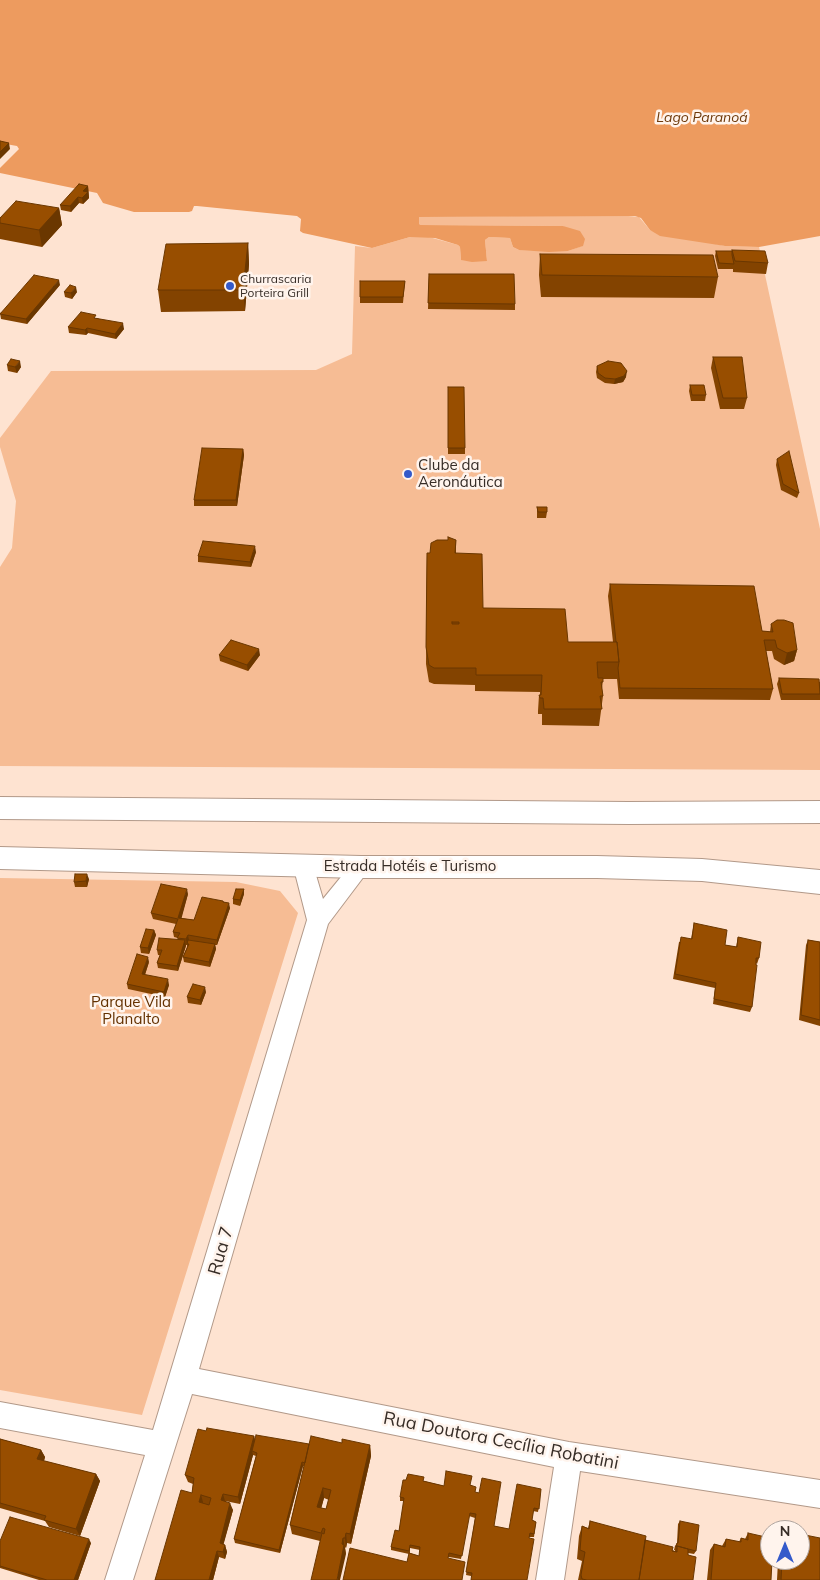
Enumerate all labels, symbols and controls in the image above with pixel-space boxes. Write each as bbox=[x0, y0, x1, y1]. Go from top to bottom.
water label: Lago Paranoá bbox=[656, 110, 748, 126]
place label: Churrascaria Porteira Grill bbox=[240, 272, 311, 300]
marker: Churrascaria Porteira Grill bbox=[224, 280, 236, 292]
place label: Clube da Aeronáutica bbox=[418, 456, 503, 491]
marker: Clube da Aeronáutica bbox=[402, 468, 414, 480]
street label: Estrada Hotéis e Turismo bbox=[324, 857, 496, 875]
park label: Parque Vila Planalto bbox=[91, 993, 171, 1028]
street label: Rua 7 bbox=[204, 1224, 238, 1278]
street label: Rua Doutora Cecília Robatini bbox=[381, 1408, 621, 1474]
north arrow bbox=[760, 1520, 810, 1570]
text: N bbox=[780, 1522, 790, 1540]

